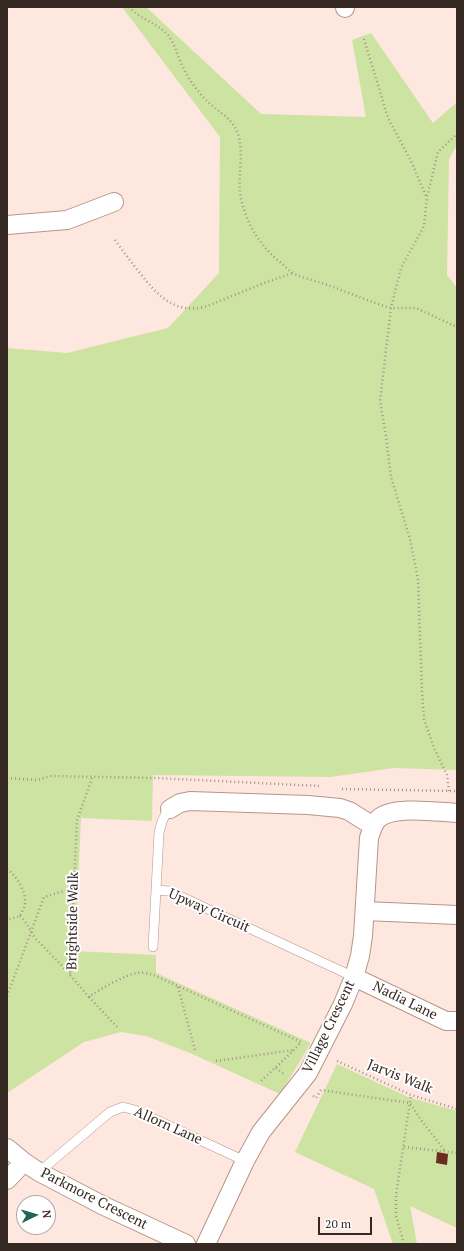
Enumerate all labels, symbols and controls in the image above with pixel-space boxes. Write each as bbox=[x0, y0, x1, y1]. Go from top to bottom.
street label: Brightside Walk bbox=[64, 872, 82, 970]
street label: Upway Circuit bbox=[166, 886, 252, 936]
street label: Village Crescent bbox=[299, 978, 359, 1076]
street label: Nadia Lane bbox=[370, 978, 440, 1024]
street label: Jarvis Walk bbox=[365, 1056, 435, 1098]
street label: Allorn Lane bbox=[131, 1103, 205, 1149]
street label: Parkmore Crescent bbox=[38, 1165, 150, 1233]
north arrow bbox=[16, 1195, 56, 1235]
text: N bbox=[40, 1209, 54, 1219]
scale bar bbox=[320, 1209, 374, 1235]
text: 20 m bbox=[325, 1216, 351, 1231]

